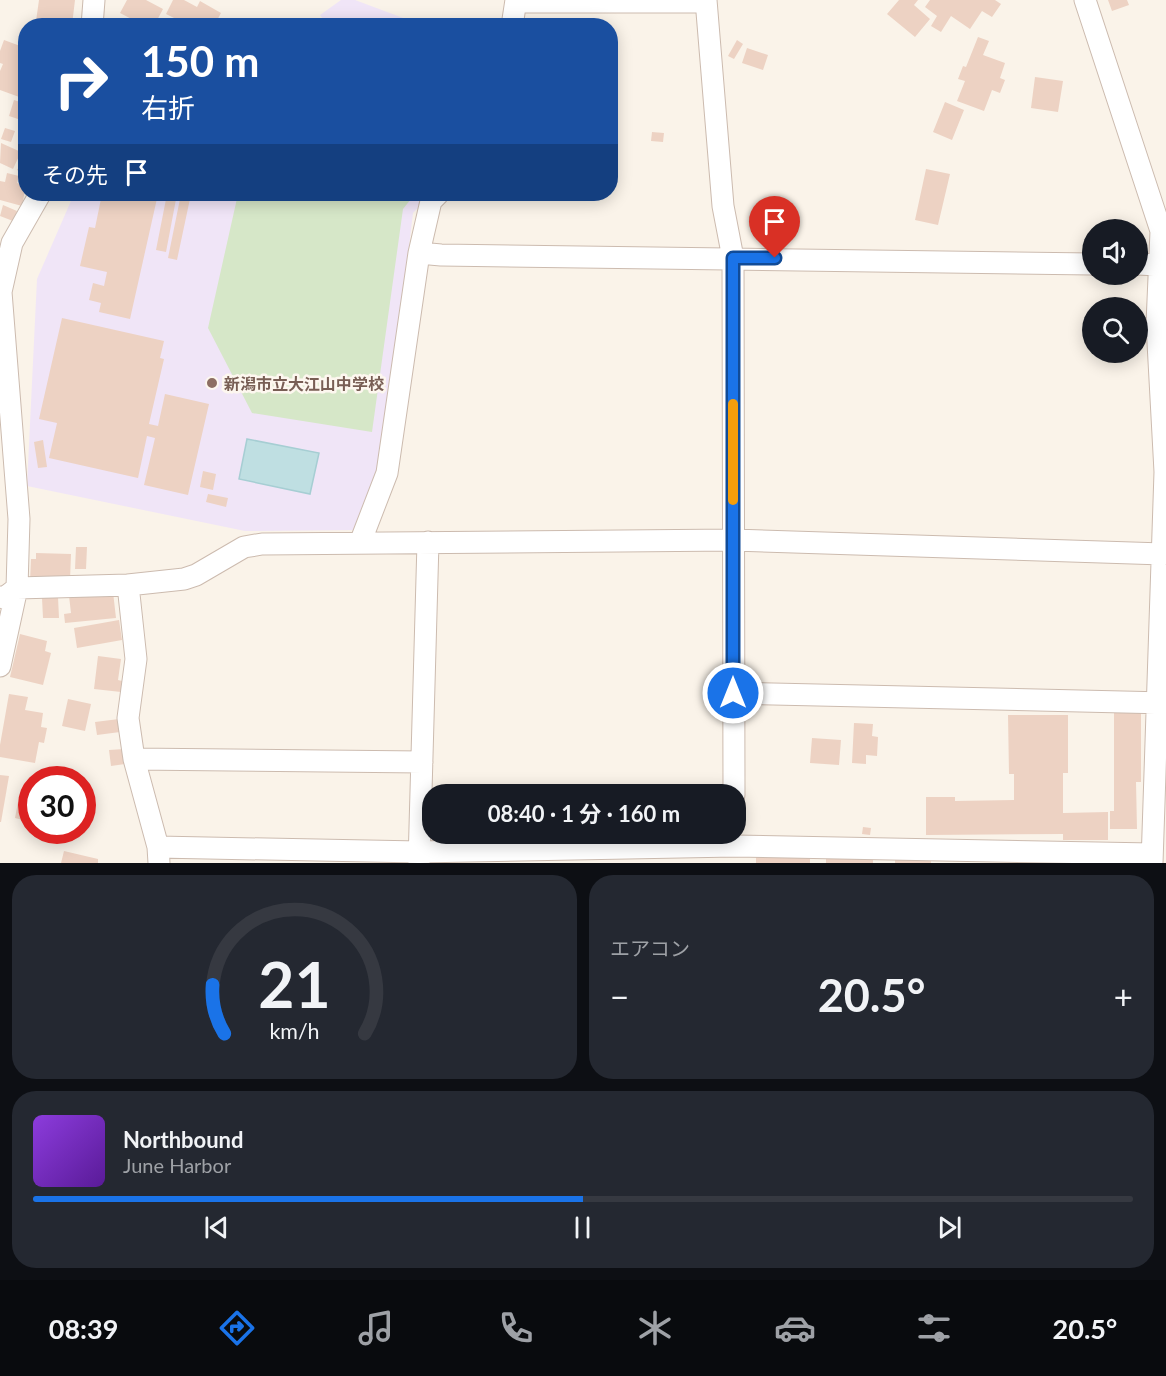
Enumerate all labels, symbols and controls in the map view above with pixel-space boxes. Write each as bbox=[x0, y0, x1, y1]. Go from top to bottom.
text: 150 m bbox=[141, 36, 259, 86]
icon: right bbox=[42, 42, 120, 120]
text: 右折 bbox=[141, 91, 195, 124]
icon: arrive bbox=[120, 156, 153, 189]
text: その先 bbox=[42, 161, 108, 188]
pin bbox=[749, 196, 800, 258]
icon: arrive bbox=[758, 205, 791, 238]
map controls bbox=[1082, 219, 1148, 363]
button: sound bbox=[1082, 219, 1148, 285]
button: search bbox=[1082, 297, 1148, 363]
place label: 新潟市立大江山中学校 bbox=[224, 374, 384, 393]
marker: 新潟市立大江山中学校 bbox=[205, 376, 219, 390]
position arrow bbox=[701, 661, 765, 725]
speed limit sign: 30 bbox=[18, 766, 96, 844]
text: 08:40 · 1 分 · 160 m bbox=[488, 800, 680, 827]
text: エアコン bbox=[610, 936, 690, 960]
text: 21 bbox=[258, 946, 331, 1021]
text: 20.5° bbox=[818, 968, 925, 1022]
text: − bbox=[610, 976, 629, 1016]
text: + bbox=[1114, 976, 1133, 1016]
text: km/h bbox=[269, 1018, 320, 1044]
text: Northbound bbox=[123, 1126, 243, 1153]
text: June Harbor bbox=[123, 1153, 231, 1177]
icon: previous bbox=[200, 1211, 233, 1244]
icon: pause bbox=[566, 1211, 599, 1244]
icon: next bbox=[933, 1211, 966, 1244]
icon: directions bbox=[216, 1307, 258, 1349]
icon: music bbox=[355, 1307, 397, 1349]
icon: phone bbox=[495, 1307, 537, 1349]
icon: climate bbox=[634, 1307, 676, 1349]
icon: car bbox=[774, 1307, 816, 1349]
icon: filters bbox=[913, 1307, 955, 1349]
text: 08:39 bbox=[49, 1312, 118, 1345]
text: 20.5° bbox=[1053, 1312, 1117, 1345]

